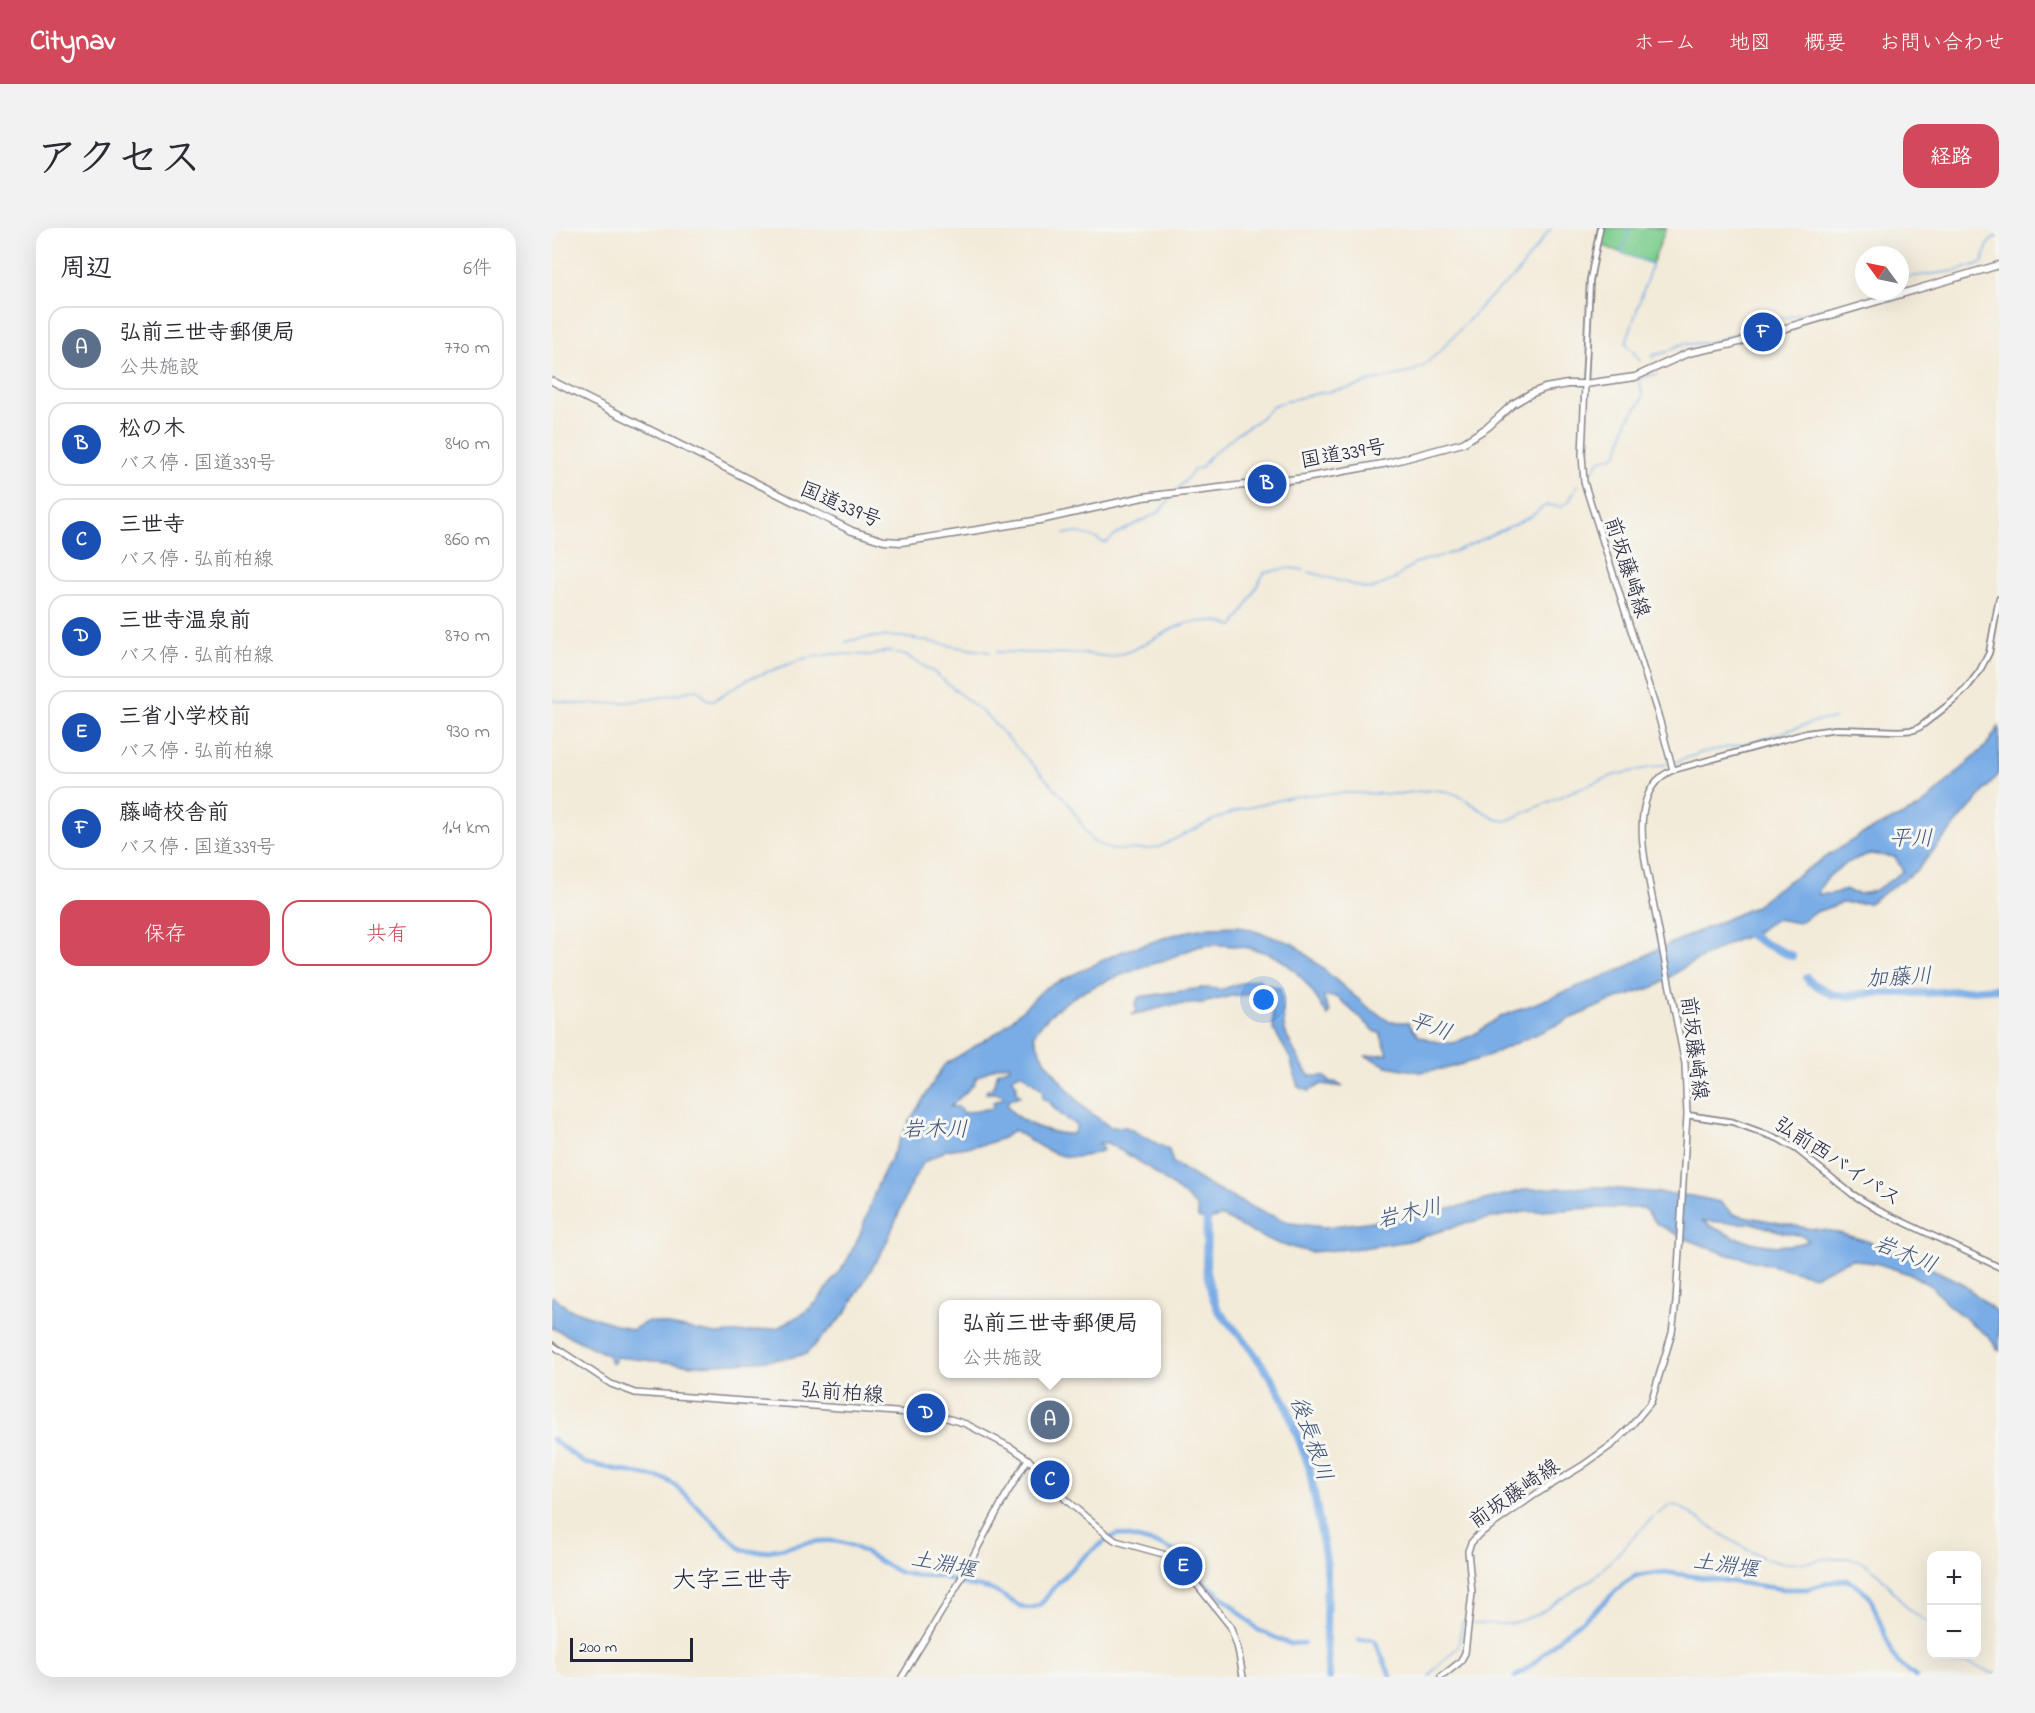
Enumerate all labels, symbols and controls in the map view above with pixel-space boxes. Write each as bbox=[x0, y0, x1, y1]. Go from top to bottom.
text: Citynav bbox=[30, 22, 115, 63]
text: ホーム bbox=[1634, 29, 1696, 59]
text: 地図 bbox=[1729, 29, 1771, 59]
text: 概要 bbox=[1804, 29, 1846, 59]
text: お問い合わせ bbox=[1879, 29, 2005, 59]
button: 経路 bbox=[1903, 124, 1999, 188]
text: アクセス bbox=[36, 130, 201, 191]
north arrow bbox=[1855, 246, 1909, 300]
text: 周辺 bbox=[60, 251, 112, 289]
text: 6件 bbox=[463, 255, 492, 284]
pin: F bbox=[1744, 310, 1782, 354]
text: 弘前三世寺郵便局 bbox=[119, 318, 295, 350]
text: A bbox=[75, 334, 88, 363]
text: 770 m bbox=[444, 334, 490, 363]
text: 公共施設 bbox=[119, 354, 199, 383]
text: 松の木 bbox=[119, 414, 185, 446]
text: B bbox=[75, 430, 88, 459]
text: 840 m bbox=[445, 430, 490, 459]
street label: 国道339号 bbox=[1298, 433, 1389, 477]
text: バス停 · 国道339号 bbox=[119, 450, 276, 479]
pin: B bbox=[1248, 462, 1286, 506]
street label: 国道339号 bbox=[794, 475, 886, 537]
text: 三世寺 bbox=[119, 510, 185, 542]
street label: 前坂藤崎線 bbox=[1596, 513, 1657, 622]
text: C bbox=[76, 526, 87, 555]
text: 860 m bbox=[445, 526, 490, 555]
text: バス停 · 弘前柏線 bbox=[119, 546, 273, 575]
text: 三世寺温泉前 bbox=[119, 606, 251, 638]
text: D bbox=[74, 622, 89, 651]
text: 870 m bbox=[445, 622, 490, 651]
text: バス停 · 弘前柏線 bbox=[119, 642, 273, 671]
text: 三省小学校前 bbox=[119, 702, 251, 734]
text: E bbox=[75, 718, 88, 747]
text: 930 m bbox=[447, 718, 490, 747]
text: バス停 · 弘前柏線 bbox=[119, 738, 273, 767]
text: 藤崎校舎前 bbox=[119, 798, 229, 830]
text: F bbox=[75, 814, 88, 843]
text: 1.4 km bbox=[442, 814, 490, 843]
water label: 平川 bbox=[1889, 824, 1933, 856]
text: バス停 · 国道339号 bbox=[119, 834, 276, 863]
button: 保存 bbox=[60, 900, 270, 966]
button: 共有 bbox=[282, 900, 492, 966]
water label: 加藤川 bbox=[1865, 961, 1933, 997]
your location bbox=[1249, 985, 1278, 1014]
street label: 前坂藤崎線 bbox=[1672, 994, 1714, 1102]
water label: 平川 bbox=[1404, 1005, 1456, 1050]
street label: 弘前西バイパス bbox=[1767, 1110, 1907, 1215]
water label: 岩木川 bbox=[902, 1115, 968, 1147]
water label: 岩木川 bbox=[1374, 1192, 1445, 1238]
water label: 岩木川 bbox=[1868, 1229, 1941, 1283]
popup bbox=[939, 1300, 1161, 1378]
text: 弘前三世寺郵便局 bbox=[962, 1309, 1138, 1341]
text: 公共施設 bbox=[962, 1345, 1042, 1374]
street label: 弘前柏線 bbox=[799, 1376, 885, 1412]
pin: D bbox=[906, 1390, 946, 1436]
water label: 後長根川 bbox=[1281, 1392, 1340, 1486]
pin: A bbox=[1030, 1398, 1070, 1442]
street label: 前坂藤崎線 bbox=[1464, 1452, 1567, 1537]
pin: C bbox=[1030, 1458, 1070, 1502]
water label: 土淵堰 bbox=[908, 1544, 981, 1588]
pin: E bbox=[1164, 1544, 1202, 1588]
water label: 土淵堰 bbox=[1691, 1547, 1762, 1588]
map controls bbox=[1927, 1551, 1981, 1659]
button: + bbox=[1927, 1551, 1981, 1605]
district label: 大字三世寺 bbox=[672, 1564, 792, 1599]
button: − bbox=[1927, 1605, 1981, 1659]
scale bar bbox=[570, 1635, 693, 1662]
text: 200 m bbox=[579, 1636, 617, 1660]

